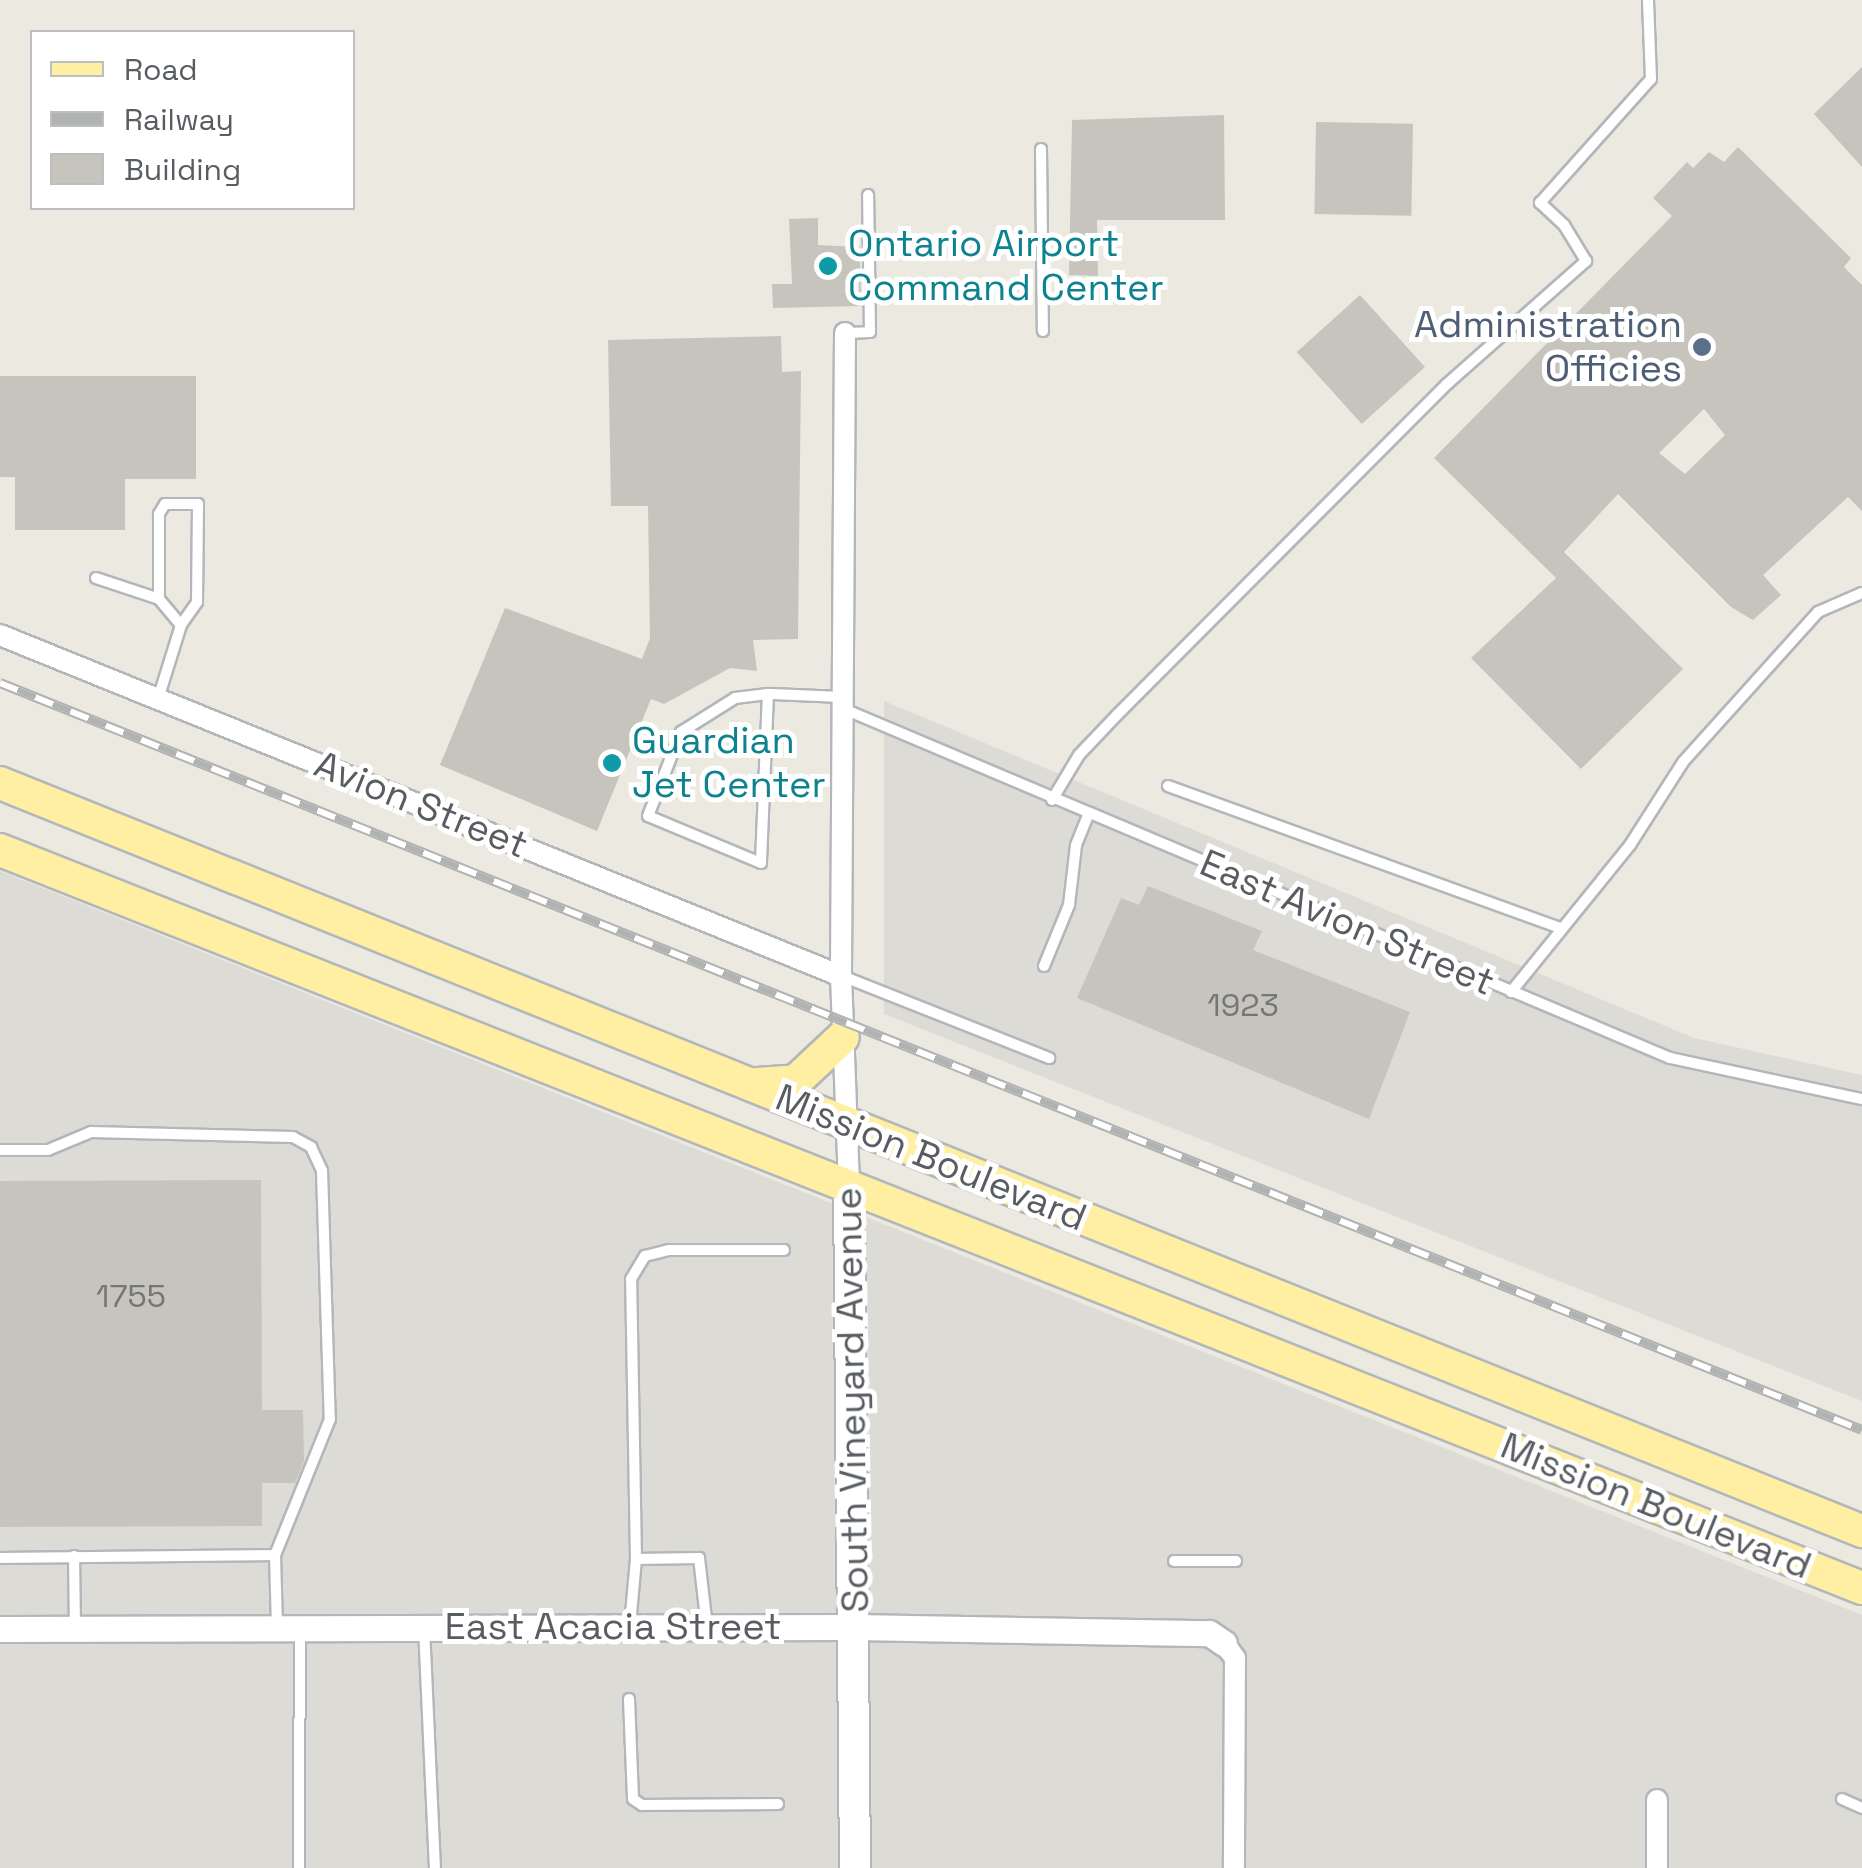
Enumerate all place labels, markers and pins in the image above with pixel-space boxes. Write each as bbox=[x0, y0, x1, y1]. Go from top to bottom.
place label: Ontario Airport Command Center bbox=[848, 221, 1164, 310]
marker: Ontario Airport Command Center bbox=[817, 255, 839, 277]
place label: Administration Officies bbox=[1414, 302, 1682, 392]
marker: Administration Officies bbox=[1691, 336, 1713, 358]
place label: Guardian Jet Center bbox=[632, 718, 826, 808]
marker: Guardian Jet Center bbox=[601, 752, 623, 774]

